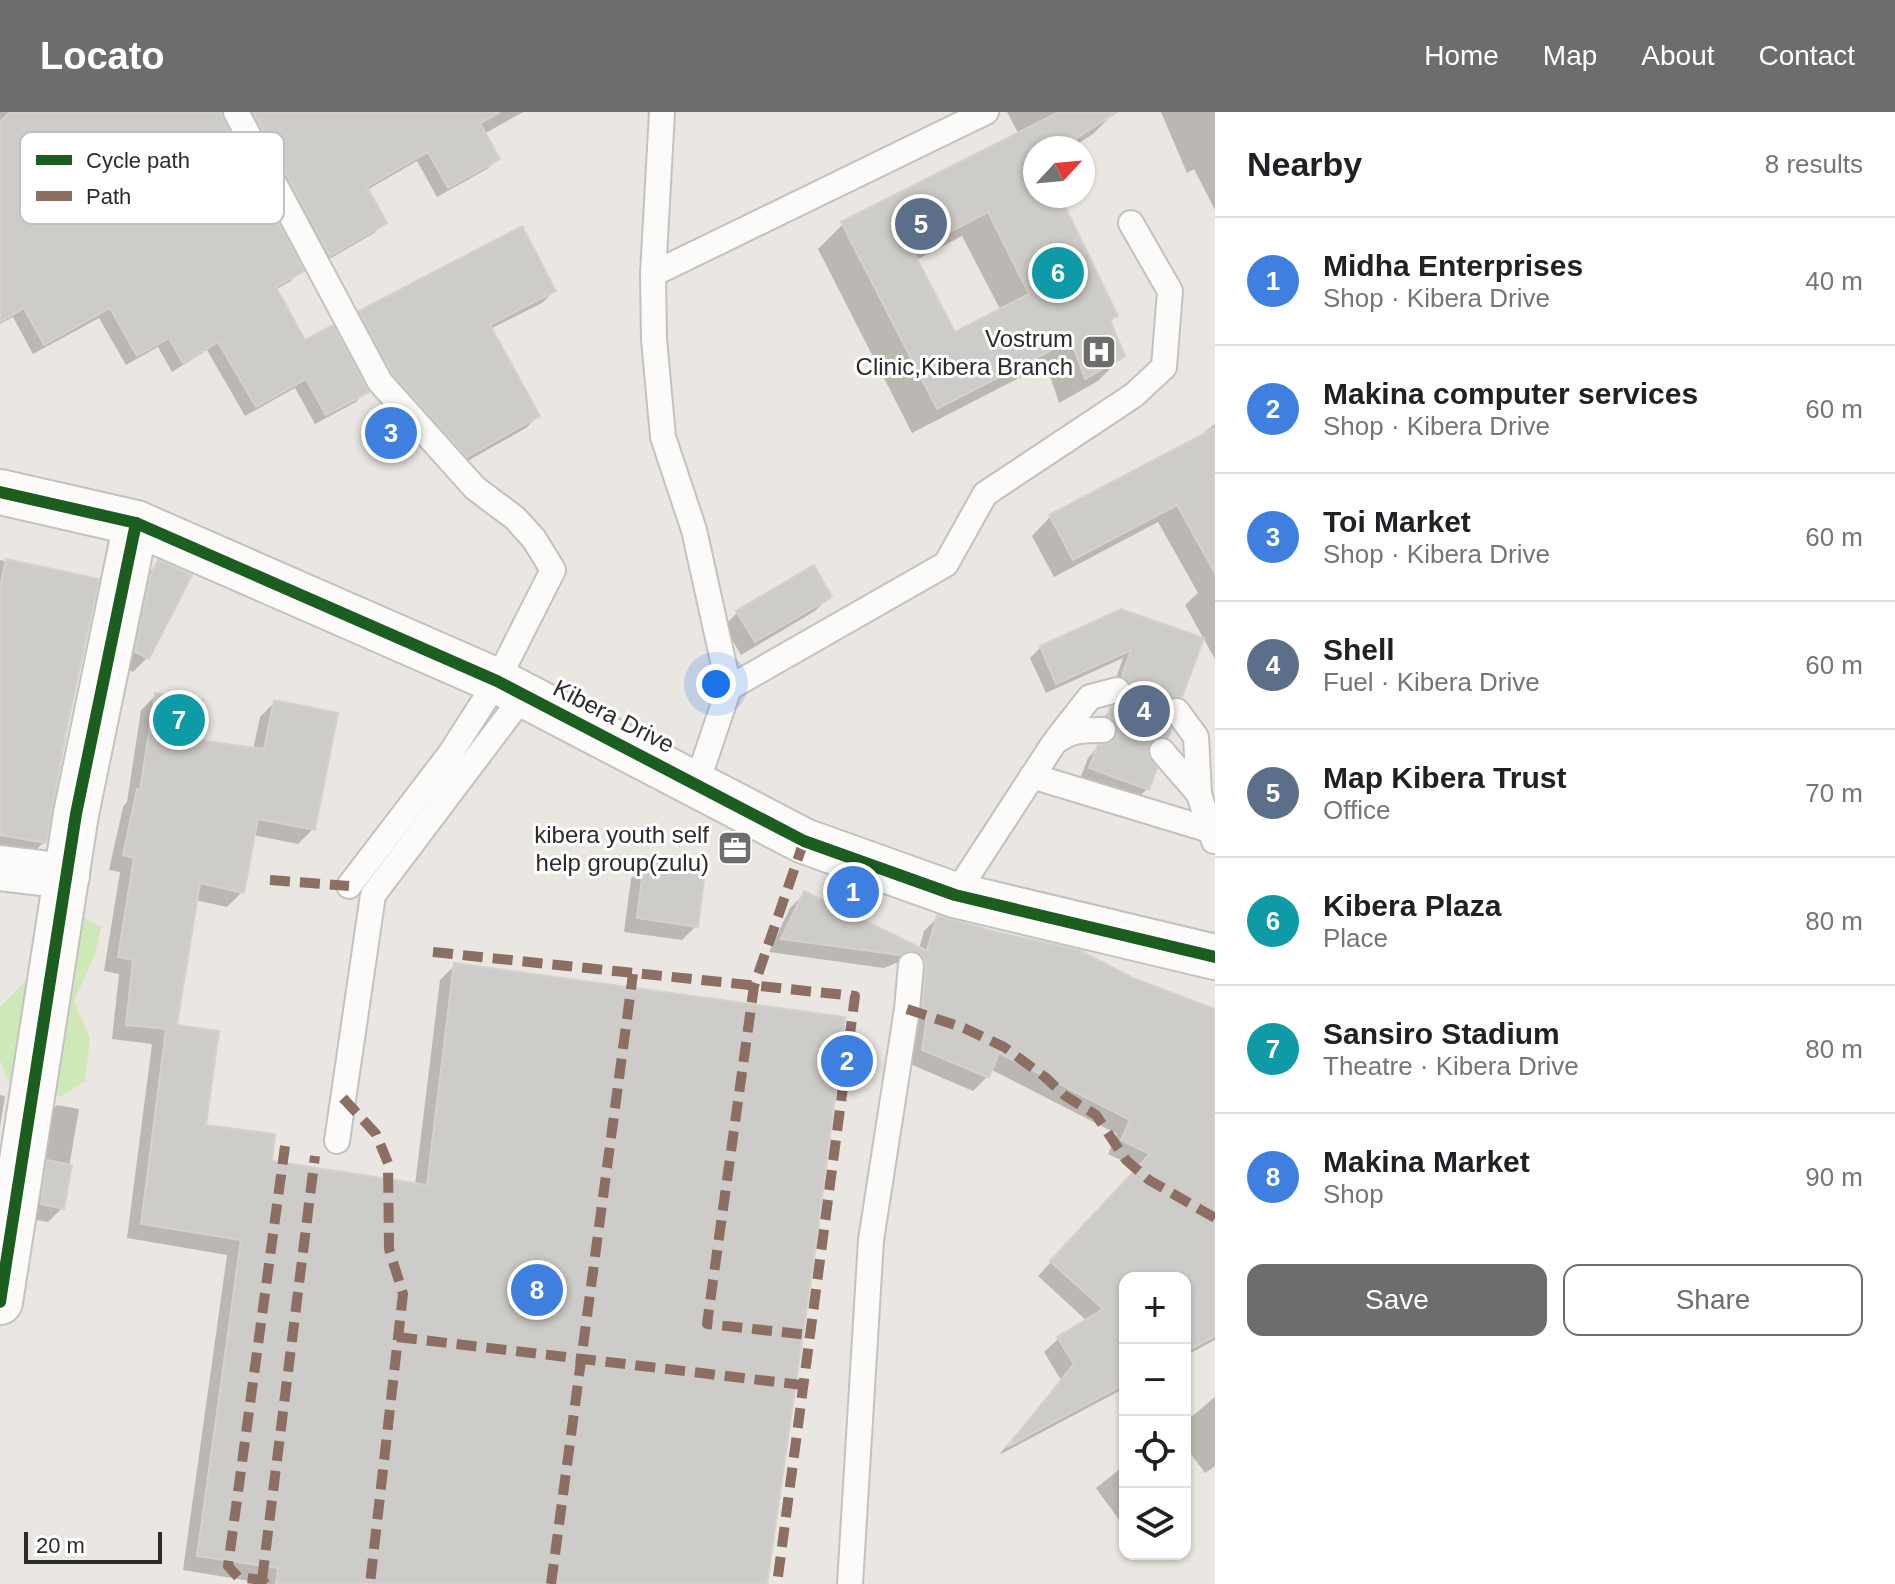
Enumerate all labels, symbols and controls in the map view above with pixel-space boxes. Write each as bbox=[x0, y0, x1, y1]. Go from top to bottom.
text: Locato bbox=[40, 35, 165, 77]
text: Home bbox=[1424, 40, 1499, 71]
text: Map bbox=[1543, 40, 1597, 71]
text: About bbox=[1641, 40, 1715, 71]
text: Contact bbox=[1759, 40, 1855, 71]
legend bbox=[20, 132, 284, 224]
north arrow bbox=[1023, 136, 1095, 208]
text: Nearby bbox=[1247, 145, 1362, 183]
text: Cycle path bbox=[86, 148, 190, 173]
text: 8 results bbox=[1765, 149, 1863, 179]
text: Path bbox=[86, 184, 131, 209]
pin: 5 bbox=[895, 194, 947, 254]
pin: 6 bbox=[1032, 243, 1084, 303]
text: Midha Enterprises bbox=[1323, 249, 1583, 282]
text: 1 bbox=[1266, 266, 1280, 296]
text: 40 m bbox=[1805, 266, 1863, 296]
text: Shop · Kibera Drive bbox=[1323, 283, 1550, 313]
place label: Vostrum Clinic,Kibera Branch bbox=[856, 325, 1073, 380]
hospital icon: Vostrum Clinic,Kibera Branch bbox=[1080, 333, 1118, 371]
text: Makina computer services bbox=[1323, 377, 1698, 410]
text: 2 bbox=[1266, 394, 1280, 424]
text: 60 m bbox=[1805, 394, 1863, 424]
pin: 3 bbox=[365, 403, 417, 463]
text: Shop · Kibera Drive bbox=[1323, 411, 1550, 441]
text: Toi Market bbox=[1323, 505, 1471, 538]
text: 3 bbox=[1266, 522, 1280, 552]
text: 60 m bbox=[1805, 522, 1863, 552]
text: Shop · Kibera Drive bbox=[1323, 539, 1550, 569]
text: Shell bbox=[1323, 633, 1395, 666]
text: 4 bbox=[1266, 650, 1280, 680]
text: 60 m bbox=[1805, 650, 1863, 680]
your location bbox=[696, 664, 736, 704]
text: Fuel · Kibera Drive bbox=[1323, 667, 1540, 697]
street label: Kibera Drive bbox=[549, 674, 679, 758]
pin: 4 bbox=[1118, 681, 1170, 741]
pin: 7 bbox=[153, 690, 205, 750]
text: Map Kibera Trust bbox=[1323, 761, 1566, 794]
text: 5 bbox=[1266, 778, 1280, 808]
text: 70 m bbox=[1805, 778, 1863, 808]
text: Office bbox=[1323, 795, 1390, 825]
place label: kibera youth self help group(zulu) bbox=[534, 821, 709, 876]
office icon: kibera youth self help group(zulu) bbox=[716, 829, 754, 867]
pin: 1 bbox=[827, 862, 879, 922]
text: Kibera Plaza bbox=[1323, 889, 1501, 922]
text: 6 bbox=[1266, 906, 1280, 936]
text: 80 m bbox=[1805, 906, 1863, 936]
text: Place bbox=[1323, 923, 1388, 953]
text: Sansiro Stadium bbox=[1323, 1017, 1560, 1050]
pin: 2 bbox=[821, 1031, 873, 1091]
text: 7 bbox=[1266, 1034, 1280, 1064]
text: 80 m bbox=[1805, 1034, 1863, 1064]
text: Theatre · Kibera Drive bbox=[1323, 1051, 1579, 1081]
text: Makina Market bbox=[1323, 1145, 1530, 1178]
text: 8 bbox=[1266, 1162, 1280, 1192]
text: 90 m bbox=[1805, 1162, 1863, 1192]
text: Shop bbox=[1323, 1179, 1384, 1209]
pin: 8 bbox=[511, 1260, 563, 1320]
button: Save bbox=[1247, 1264, 1547, 1336]
button: Share bbox=[1563, 1264, 1863, 1336]
map controls bbox=[1119, 1272, 1191, 1560]
button: + bbox=[1119, 1272, 1191, 1344]
button: − bbox=[1119, 1344, 1191, 1416]
button: locate bbox=[1119, 1416, 1191, 1488]
button: layers bbox=[1119, 1488, 1191, 1560]
scale bar bbox=[24, 1528, 162, 1564]
text: 20 m bbox=[36, 1533, 85, 1558]

